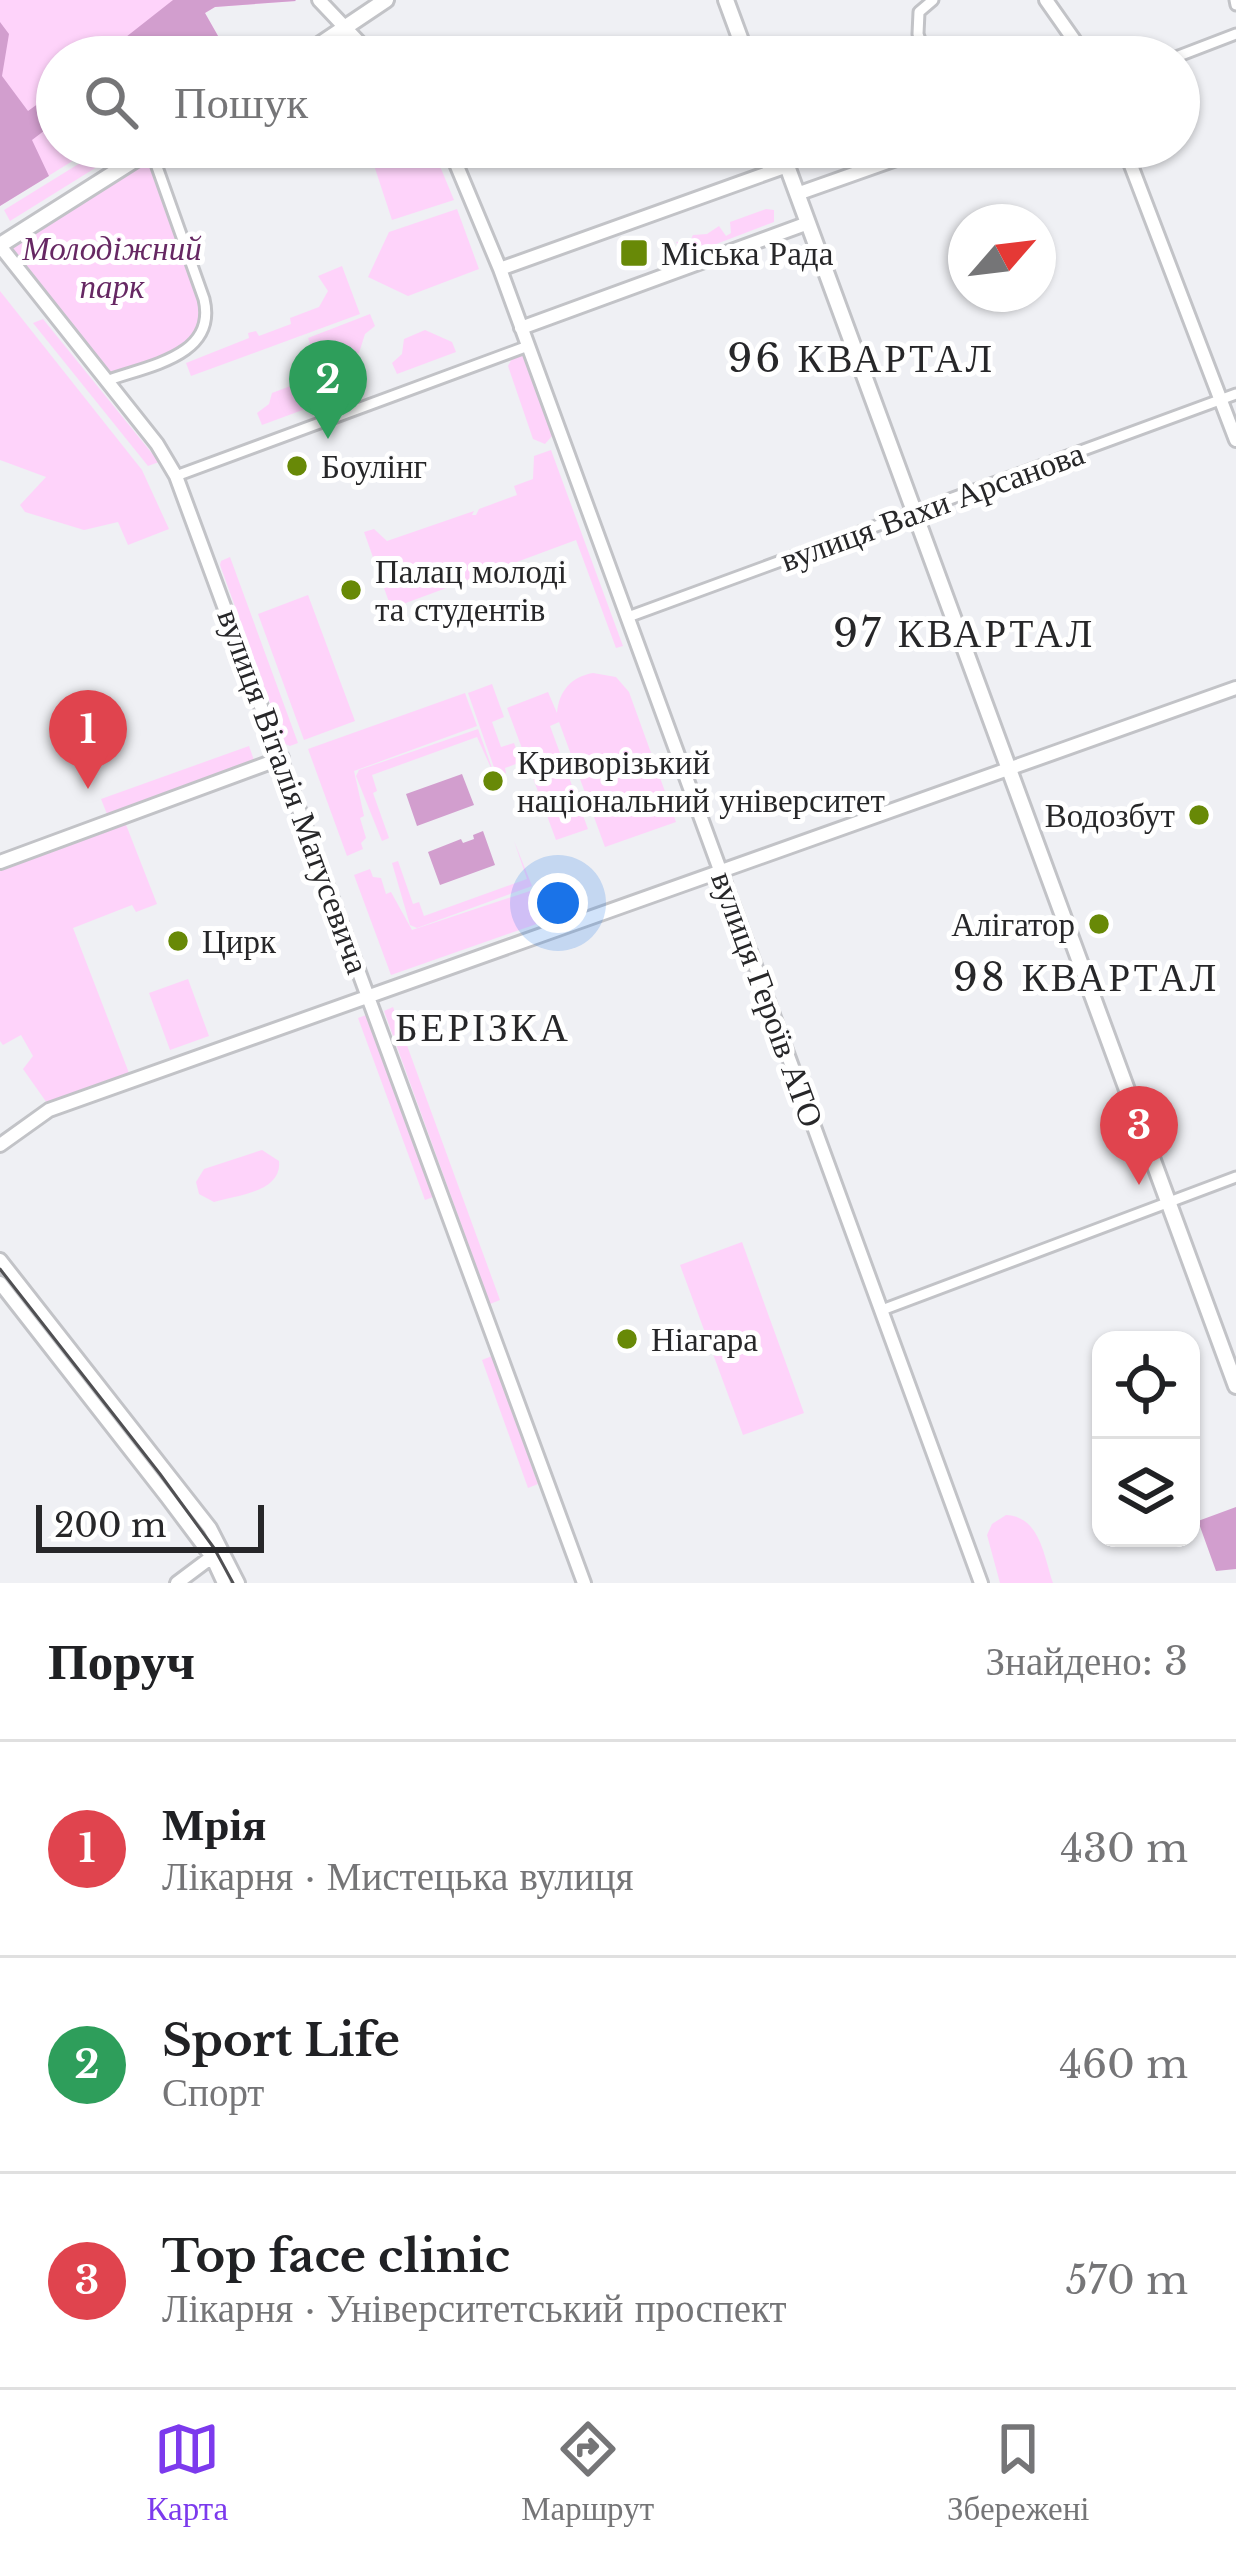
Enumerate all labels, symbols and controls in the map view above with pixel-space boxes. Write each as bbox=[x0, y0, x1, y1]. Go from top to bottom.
search box bbox=[36, 36, 1200, 168]
icon: search bbox=[78, 69, 144, 135]
text: Пошук bbox=[174, 74, 308, 130]
north arrow bbox=[948, 204, 1056, 312]
park label: Молодіжний парк bbox=[21, 228, 202, 307]
place label: Міська Рада bbox=[661, 233, 834, 274]
marker: Міська Рада bbox=[618, 237, 650, 269]
district label: 96 КВАРТАЛ bbox=[727, 334, 995, 383]
pin: 2 bbox=[289, 340, 367, 439]
street label: вулиця Вахи Арсанова bbox=[775, 432, 1090, 580]
place label: Боулінг bbox=[321, 446, 427, 487]
marker: Боулінг bbox=[284, 453, 310, 479]
place label: Палац молоді та студентів bbox=[375, 551, 567, 630]
marker: Палац молоді та студентів bbox=[338, 577, 364, 603]
street label: вулиця Віталія Матусевича bbox=[208, 603, 379, 979]
district label: 97 КВАРТАЛ bbox=[833, 609, 1095, 658]
pin: 1 bbox=[49, 690, 127, 789]
place label: Криворізький національний університет bbox=[517, 742, 885, 821]
marker: Криворізький національний університет bbox=[480, 768, 506, 794]
place label: Водозбут bbox=[1045, 795, 1175, 836]
marker: Водозбут bbox=[1186, 802, 1212, 828]
street label: вулиця Героїв АТО bbox=[702, 866, 833, 1133]
your location bbox=[528, 873, 588, 933]
place label: Алігатор bbox=[951, 904, 1075, 945]
marker: Алігатор bbox=[1086, 911, 1112, 937]
place label: Цирк bbox=[202, 921, 277, 962]
marker: Цирк bbox=[165, 928, 191, 954]
district label: 98 КВАРТАЛ bbox=[953, 953, 1219, 1002]
district label: БЕРІЗКА bbox=[395, 1003, 571, 1052]
pin: 3 bbox=[1100, 1086, 1178, 1185]
place label: Ніагара bbox=[651, 1319, 758, 1360]
marker: Ніагара bbox=[614, 1326, 640, 1352]
map controls bbox=[1092, 1331, 1200, 1547]
button: locate bbox=[1092, 1331, 1200, 1439]
button: layers bbox=[1092, 1439, 1200, 1547]
scale bar bbox=[36, 1499, 264, 1552]
text: 200 m bbox=[54, 1505, 166, 1546]
text: Поруч bbox=[48, 1630, 195, 1693]
text: Знайдено: 3 bbox=[986, 1637, 1188, 1686]
text: Мрія bbox=[162, 1796, 266, 1852]
text: 1 bbox=[78, 1824, 96, 1873]
text: 430 m bbox=[1060, 1824, 1188, 1873]
text: Лікарня · Мистецька вулиця bbox=[162, 1852, 634, 1901]
text: Sport Life bbox=[162, 2012, 400, 2068]
text: 2 bbox=[74, 2040, 100, 2089]
text: 460 m bbox=[1059, 2040, 1188, 2089]
text: Спорт bbox=[162, 2068, 264, 2117]
text: Top face clinic bbox=[162, 2228, 510, 2284]
text: 3 bbox=[75, 2256, 99, 2305]
text: 570 m bbox=[1065, 2256, 1188, 2305]
text: Лікарня · Університетський проспект bbox=[162, 2284, 787, 2333]
tab: Карта bbox=[146, 2416, 228, 2529]
tab: Маршрут bbox=[521, 2416, 654, 2529]
tab: Збережені bbox=[947, 2416, 1090, 2529]

